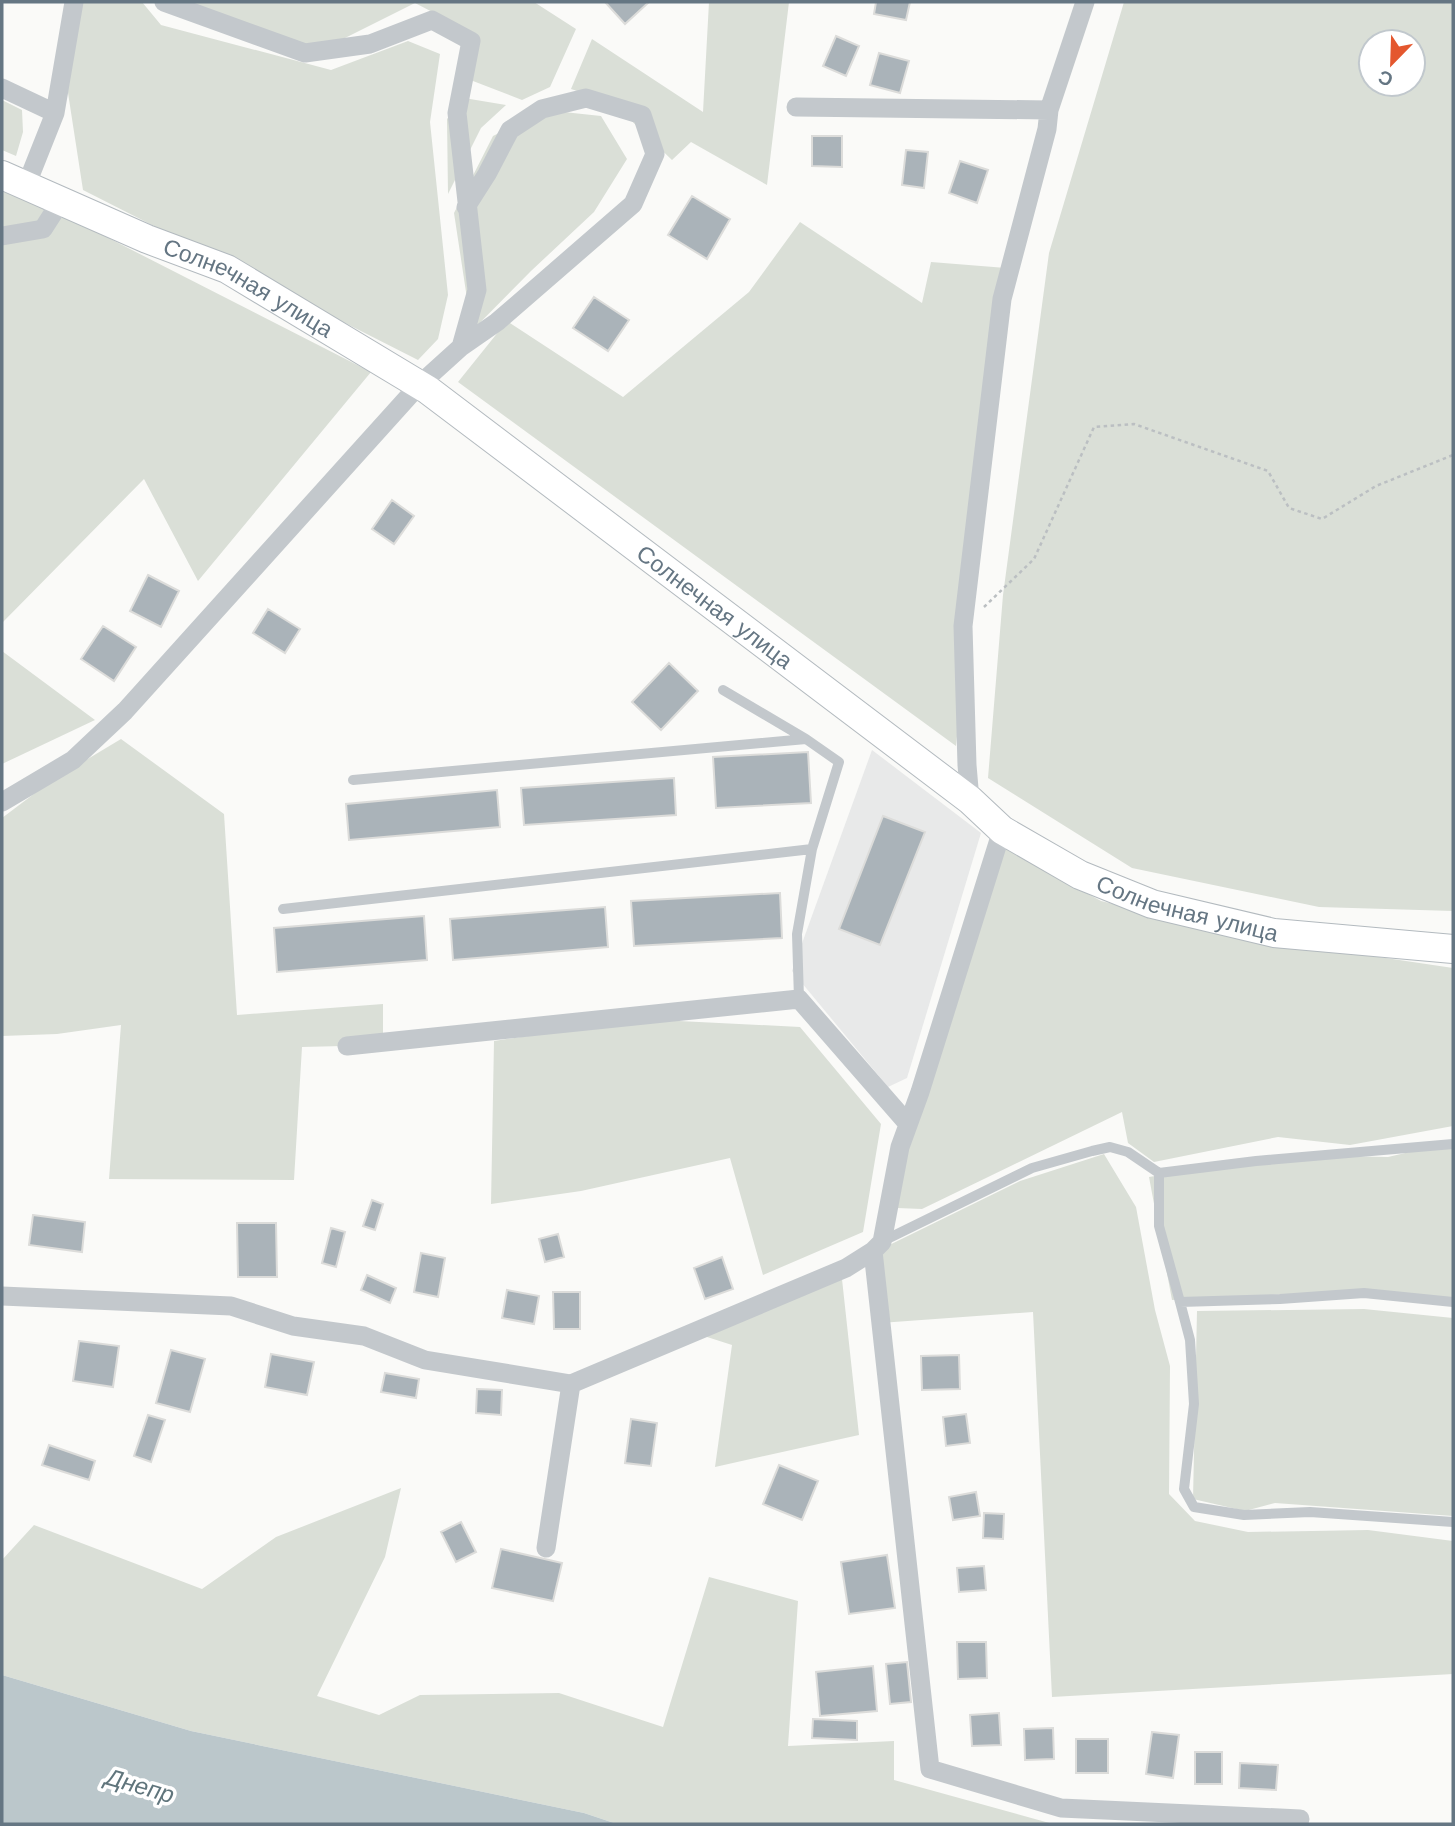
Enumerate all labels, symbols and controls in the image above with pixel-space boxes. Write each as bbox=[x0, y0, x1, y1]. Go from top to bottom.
north arrow bbox=[1357, 28, 1427, 98]
text: С bbox=[1374, 65, 1396, 91]
street label: Солнечная улица bbox=[159, 233, 338, 344]
street label: Солнечная улица bbox=[631, 540, 798, 675]
street label: Солнечная улица bbox=[1092, 870, 1281, 948]
water label: Днепр bbox=[100, 1762, 178, 1809]

